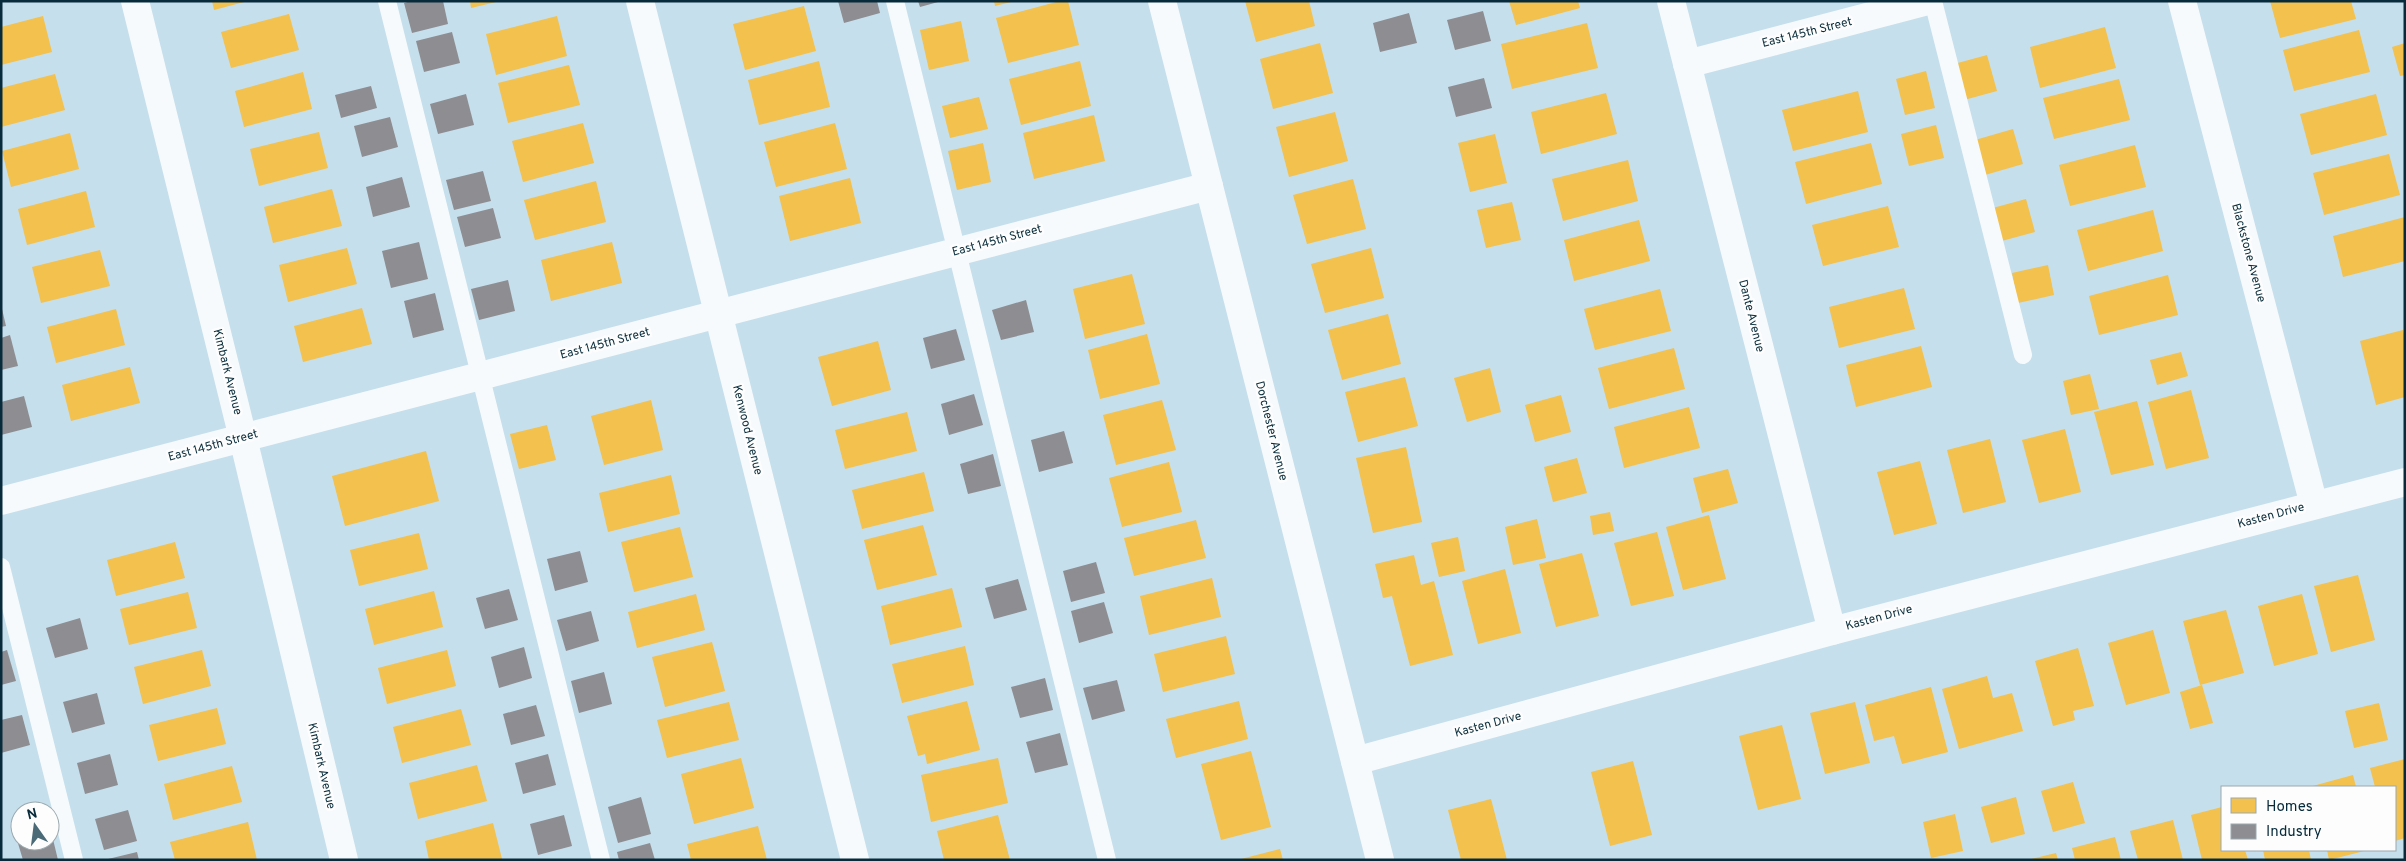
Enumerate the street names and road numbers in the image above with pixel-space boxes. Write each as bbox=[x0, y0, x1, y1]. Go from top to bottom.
street label: East 145th Street bbox=[1760, 14, 1854, 52]
street label: Blackstone Avenue bbox=[2227, 202, 2269, 304]
street label: East 145th Street bbox=[950, 221, 1044, 261]
street label: Dante Avenue bbox=[1734, 278, 1768, 354]
street label: East 145th Street bbox=[558, 324, 652, 364]
street label: Kimbark Avenue bbox=[209, 327, 245, 417]
street label: Dorchester Avenue bbox=[1251, 380, 1291, 482]
street label: Kenwood Avenue bbox=[728, 383, 766, 477]
street label: East 145th Street bbox=[166, 426, 260, 466]
street label: Kasten Drive bbox=[2236, 499, 2306, 533]
street label: Kasten Drive bbox=[1844, 601, 1914, 635]
street label: Kasten Drive bbox=[1453, 708, 1523, 742]
street label: Kimbark Avenue bbox=[303, 721, 339, 811]

